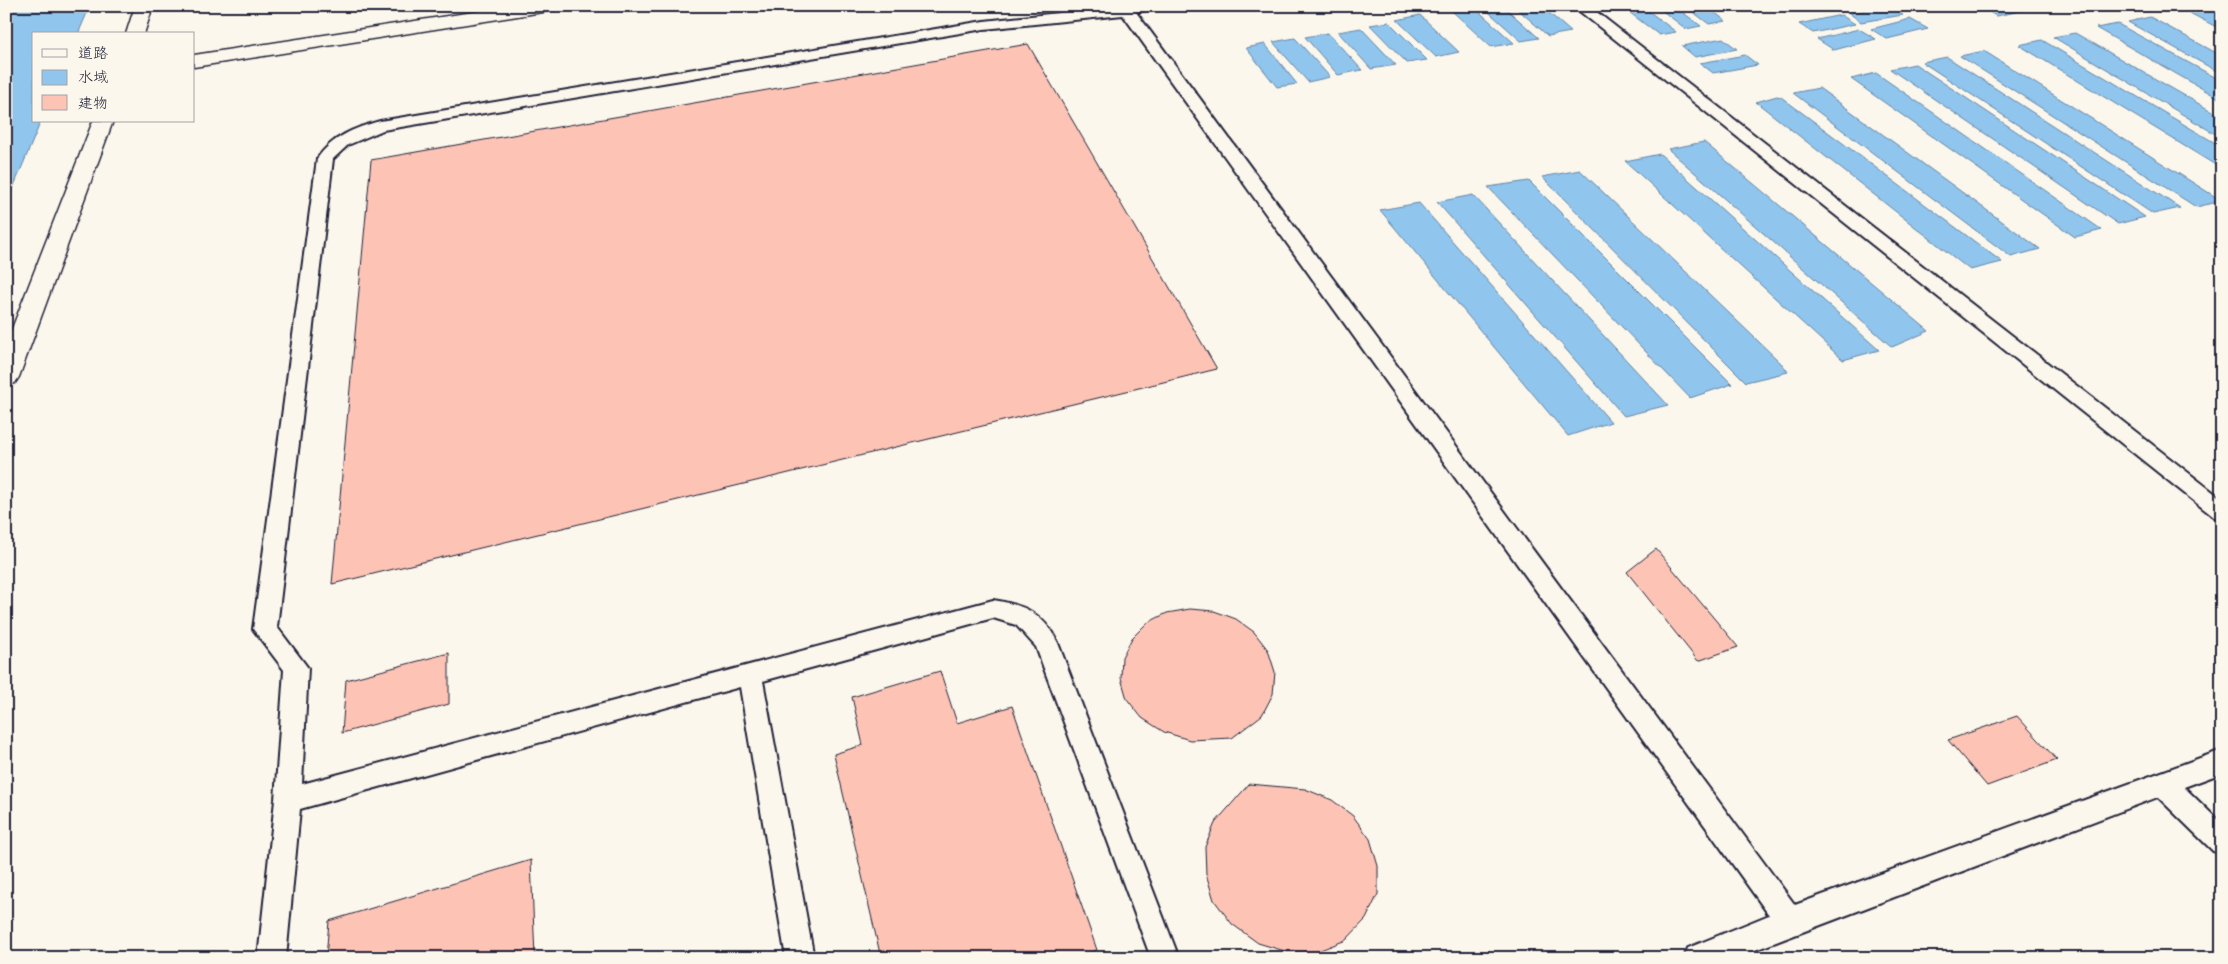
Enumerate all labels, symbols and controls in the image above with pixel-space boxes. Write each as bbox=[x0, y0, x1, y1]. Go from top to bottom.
legend bbox=[32, 32, 195, 122]
text: 道路 bbox=[78, 44, 108, 63]
text: 水域 bbox=[78, 68, 108, 87]
text: 建物 bbox=[78, 94, 108, 113]

